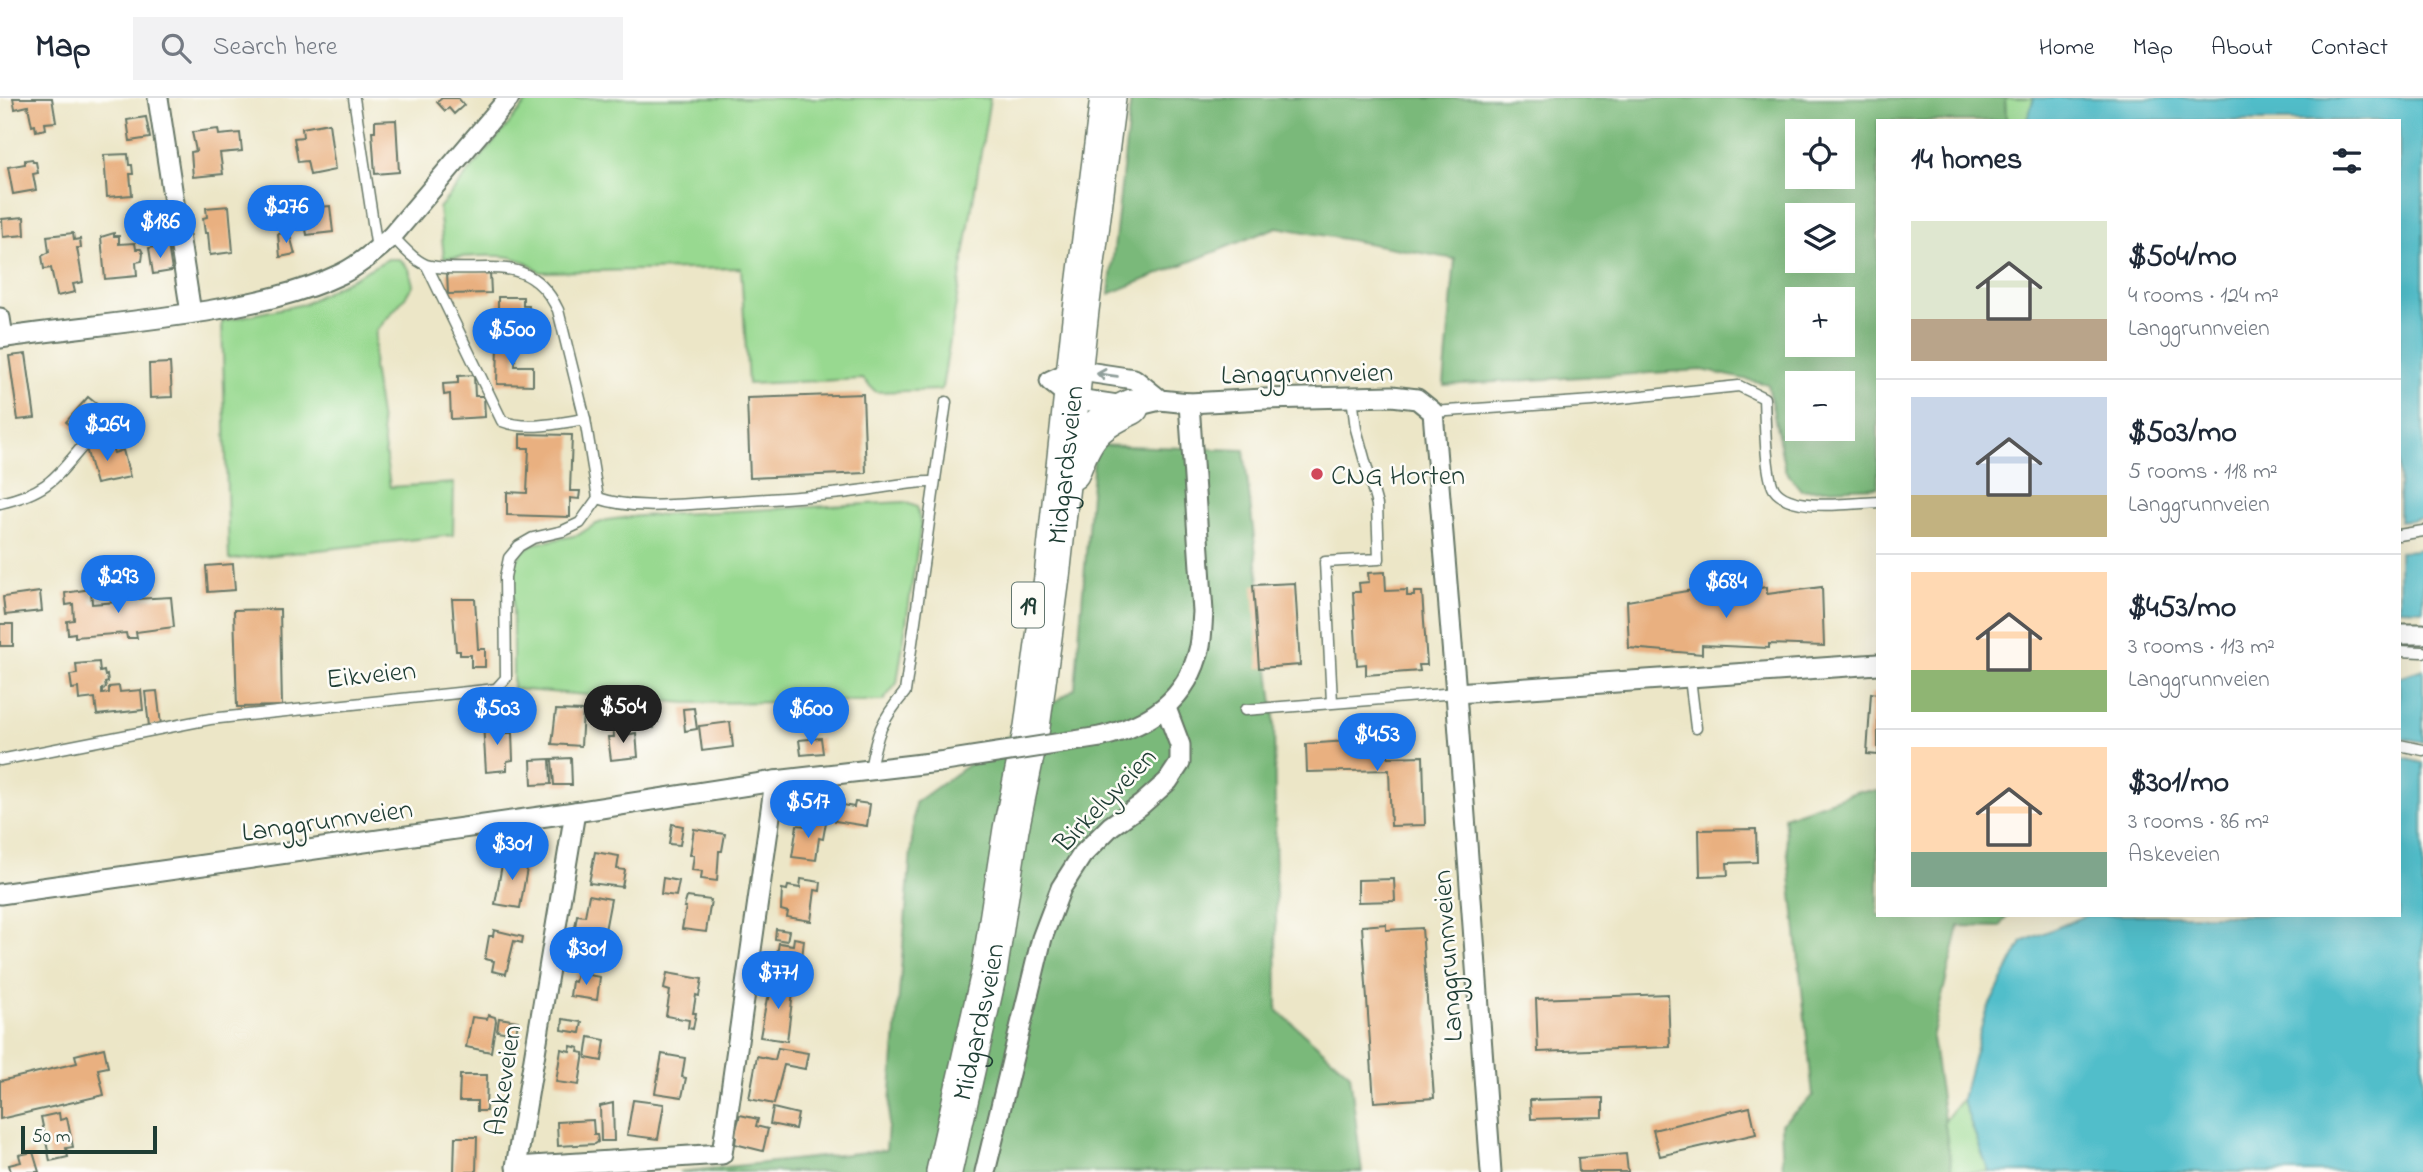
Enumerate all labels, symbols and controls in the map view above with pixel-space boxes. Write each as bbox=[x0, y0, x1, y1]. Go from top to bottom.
search box bbox=[133, 17, 623, 80]
text: Map bbox=[35, 24, 91, 72]
icon: search bbox=[157, 29, 195, 67]
text: Search here bbox=[213, 29, 337, 67]
text: Home bbox=[2039, 31, 2095, 66]
text: Map bbox=[2133, 31, 2173, 66]
text: About bbox=[2211, 31, 2273, 66]
text: Contact bbox=[2311, 31, 2388, 66]
map controls bbox=[1785, 119, 1855, 441]
button: locate bbox=[1785, 119, 1855, 189]
text: 14 homes bbox=[1911, 139, 2022, 183]
icon: filters bbox=[2328, 142, 2366, 180]
pin: $276 bbox=[245, 186, 327, 245]
text: $276 bbox=[264, 191, 308, 224]
pin: $186 bbox=[119, 200, 201, 260]
button: layers bbox=[1785, 203, 1855, 273]
text: $186 bbox=[140, 206, 180, 239]
text: $504/mo bbox=[2128, 236, 2237, 280]
icon: home bbox=[1967, 249, 2051, 333]
text: 4 rooms · 124 m² bbox=[2128, 280, 2279, 313]
button: + bbox=[1785, 287, 1855, 357]
pin: $500 bbox=[471, 308, 553, 368]
text: Langgrunnveien bbox=[2128, 313, 2270, 346]
text: $500 bbox=[489, 314, 535, 347]
street label: Langgrunnveien bbox=[1221, 353, 1394, 397]
one-way arrow bbox=[1097, 368, 1119, 381]
button: − bbox=[1785, 371, 1855, 441]
street label: Midgardsveien bbox=[1039, 384, 1097, 547]
pin: $264 bbox=[66, 404, 148, 463]
text: $264 bbox=[85, 409, 129, 442]
text: $503/mo bbox=[2128, 412, 2237, 456]
icon: home bbox=[1967, 425, 2051, 509]
text: 5 rooms · 118 m² bbox=[2128, 456, 2278, 489]
place label: CNG Horten bbox=[1331, 457, 1465, 498]
marker: CNG Horten bbox=[1309, 466, 1325, 482]
text: Langgrunnveien bbox=[2128, 489, 2270, 522]
pin: $293 bbox=[77, 556, 159, 615]
pin: $684 bbox=[1685, 560, 1767, 620]
text: $293 bbox=[97, 561, 139, 594]
text: $684 bbox=[1705, 566, 1747, 599]
road number: 19 bbox=[1012, 583, 1044, 628]
text: $453/mo bbox=[2128, 587, 2236, 631]
icon: home bbox=[1967, 600, 2051, 684]
text: 3 rooms · 113 m² bbox=[2128, 631, 2275, 664]
street label: Eikveien bbox=[325, 651, 418, 702]
text: Langgrunnveien bbox=[2128, 664, 2270, 697]
pin: $504 bbox=[582, 686, 664, 745]
pin: $503 bbox=[456, 688, 538, 747]
pin: $600 bbox=[770, 688, 852, 747]
text: $504 bbox=[600, 691, 646, 724]
text: $503 bbox=[474, 693, 520, 726]
text: $600 bbox=[789, 693, 833, 726]
pin: $453 bbox=[1336, 714, 1418, 773]
text: $453 bbox=[1354, 719, 1400, 752]
street label: Birkelyveien bbox=[1045, 739, 1168, 864]
text: $301/mo bbox=[2128, 762, 2229, 806]
icon: home bbox=[1967, 775, 2051, 859]
pin: $517 bbox=[767, 780, 849, 840]
text: $517 bbox=[786, 786, 830, 819]
street label: Langgrunnveien bbox=[239, 790, 416, 855]
text: 3 rooms · 86 m² bbox=[2128, 806, 2269, 839]
pin: $301 bbox=[471, 822, 553, 882]
text: $301 bbox=[492, 828, 532, 861]
text: Askeveien bbox=[2128, 839, 2220, 872]
street label: Langgrunnveien bbox=[1423, 868, 1476, 1043]
pin: $301 bbox=[545, 928, 627, 987]
text: $301 bbox=[566, 933, 606, 966]
street label: Midgardsveien bbox=[944, 941, 1017, 1105]
pin: $771 bbox=[737, 951, 819, 1011]
text: $771 bbox=[758, 957, 798, 990]
street label: Askeveien bbox=[476, 1022, 534, 1139]
scale bar bbox=[21, 1123, 158, 1155]
text: 50 m bbox=[32, 1124, 71, 1151]

